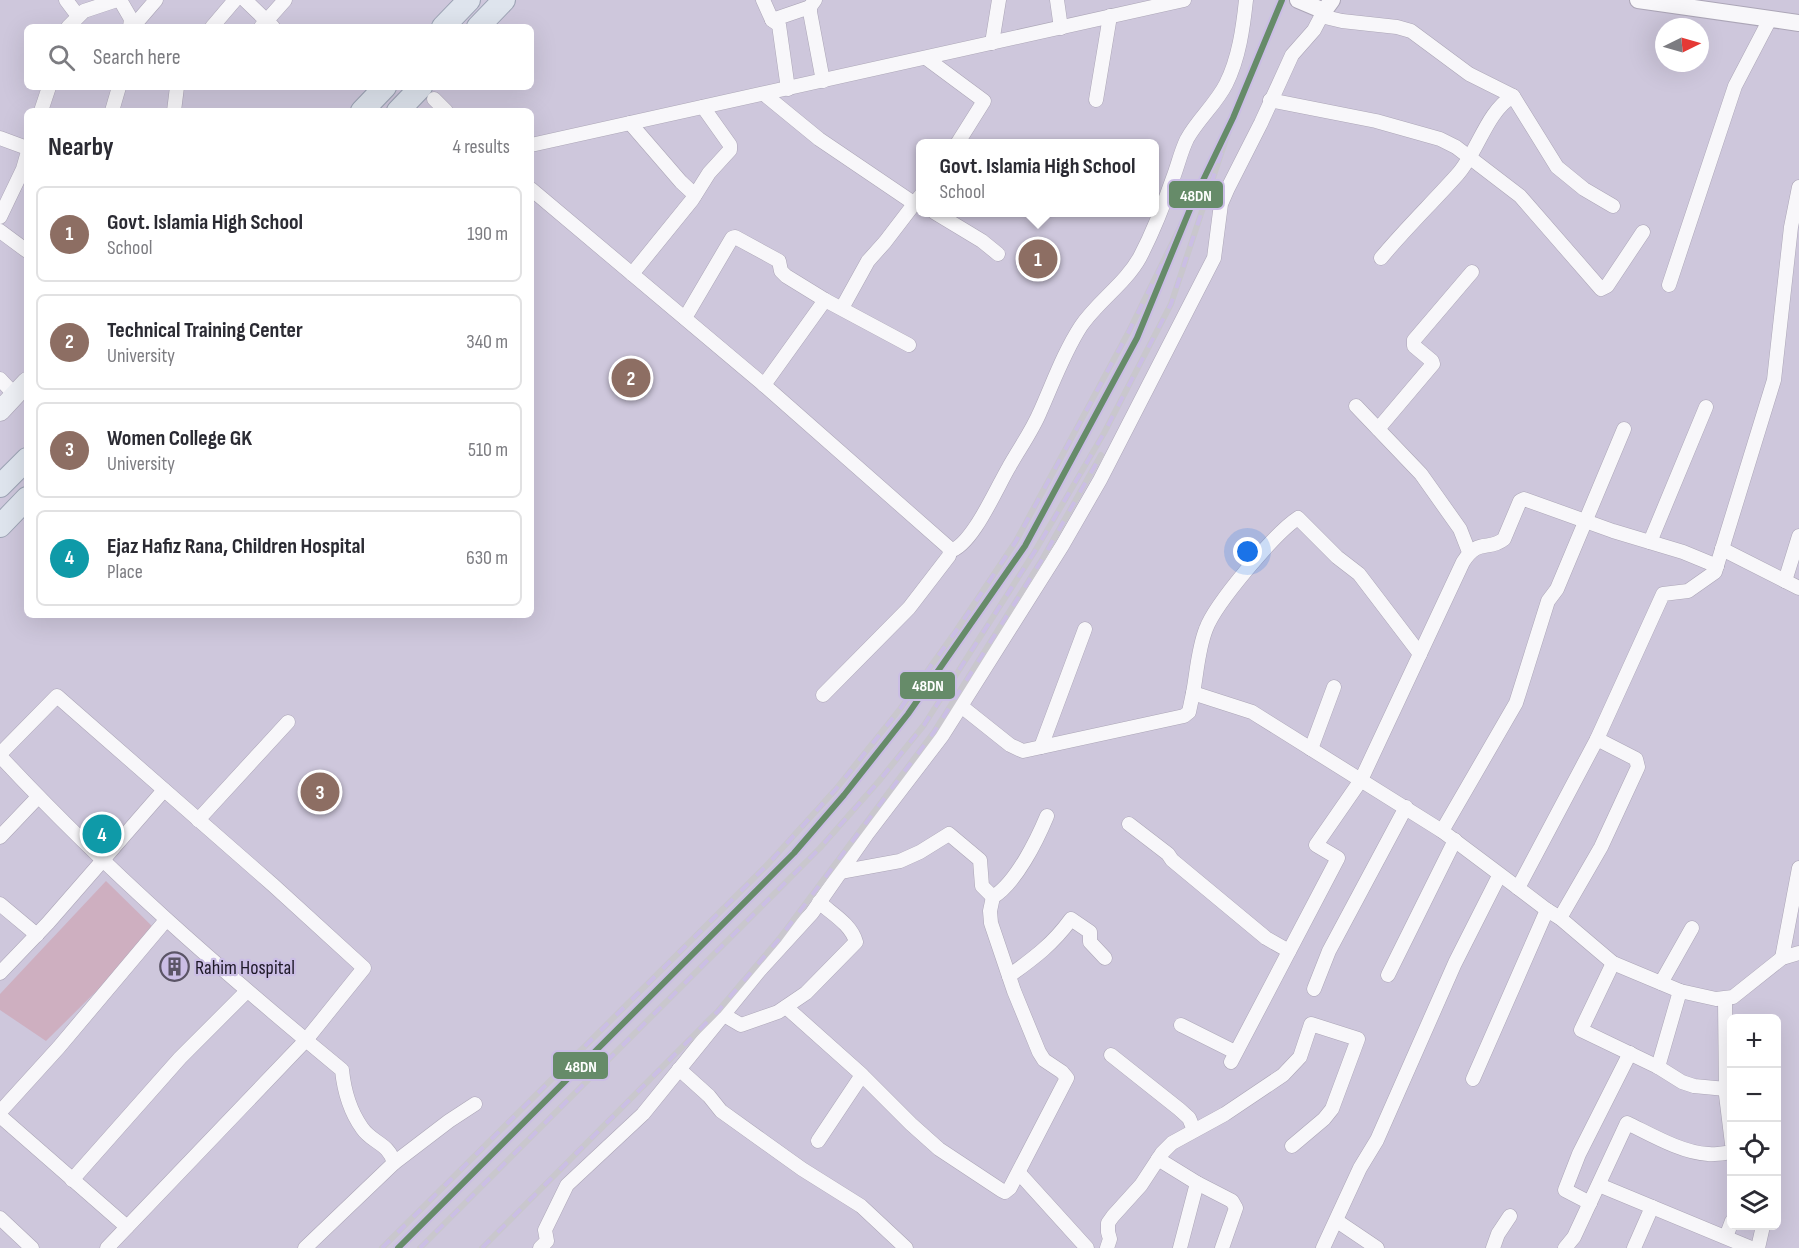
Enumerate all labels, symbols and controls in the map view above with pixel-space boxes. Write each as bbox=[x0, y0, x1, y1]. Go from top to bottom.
north arrow bbox=[1655, 18, 1709, 72]
search box bbox=[24, 24, 534, 90]
icon: search bbox=[45, 41, 78, 74]
text: Search here bbox=[93, 44, 180, 71]
text: Nearby bbox=[48, 132, 114, 163]
text: 4 results bbox=[453, 135, 510, 159]
popup bbox=[916, 139, 1159, 217]
text: Govt. Islamia High School bbox=[939, 153, 1136, 180]
text: School bbox=[939, 180, 985, 204]
line badge: 48DN bbox=[1168, 180, 1224, 209]
text: 48DN bbox=[1180, 187, 1212, 206]
text: Govt. Islamia High School bbox=[107, 209, 303, 236]
text: 1 bbox=[66, 222, 73, 246]
text: 190 m bbox=[467, 222, 508, 246]
text: School bbox=[107, 236, 152, 260]
pin: 1 bbox=[1018, 236, 1058, 282]
text: Technical Training Center bbox=[107, 317, 303, 344]
text: 2 bbox=[65, 330, 74, 354]
text: 340 m bbox=[466, 330, 508, 354]
text: University bbox=[107, 344, 175, 368]
pin: 2 bbox=[612, 356, 650, 400]
text: Women College GK bbox=[107, 425, 252, 452]
text: 3 bbox=[65, 438, 74, 462]
text: 510 m bbox=[468, 438, 508, 462]
text: University bbox=[107, 452, 175, 476]
text: Ejaz Hafiz Rana, Children Hospital bbox=[107, 533, 365, 560]
your location bbox=[1233, 537, 1262, 566]
text: 4 bbox=[65, 546, 74, 570]
text: 630 m bbox=[466, 546, 508, 570]
text: Place bbox=[107, 560, 143, 584]
line badge: 48DN bbox=[899, 671, 956, 700]
text: 48DN bbox=[912, 677, 944, 696]
pin: 3 bbox=[300, 770, 340, 814]
pin: 4 bbox=[82, 812, 122, 856]
building icon: Rahim Hospital bbox=[158, 951, 190, 983]
place label: Rahim Hospital bbox=[195, 956, 295, 980]
map controls bbox=[1727, 1014, 1781, 1230]
button: + bbox=[1727, 1014, 1781, 1068]
line badge: 48DN bbox=[552, 1051, 609, 1080]
text: 48DN bbox=[565, 1058, 597, 1077]
button: − bbox=[1727, 1068, 1781, 1122]
button: locate bbox=[1727, 1122, 1781, 1176]
button: layers bbox=[1727, 1176, 1781, 1230]

